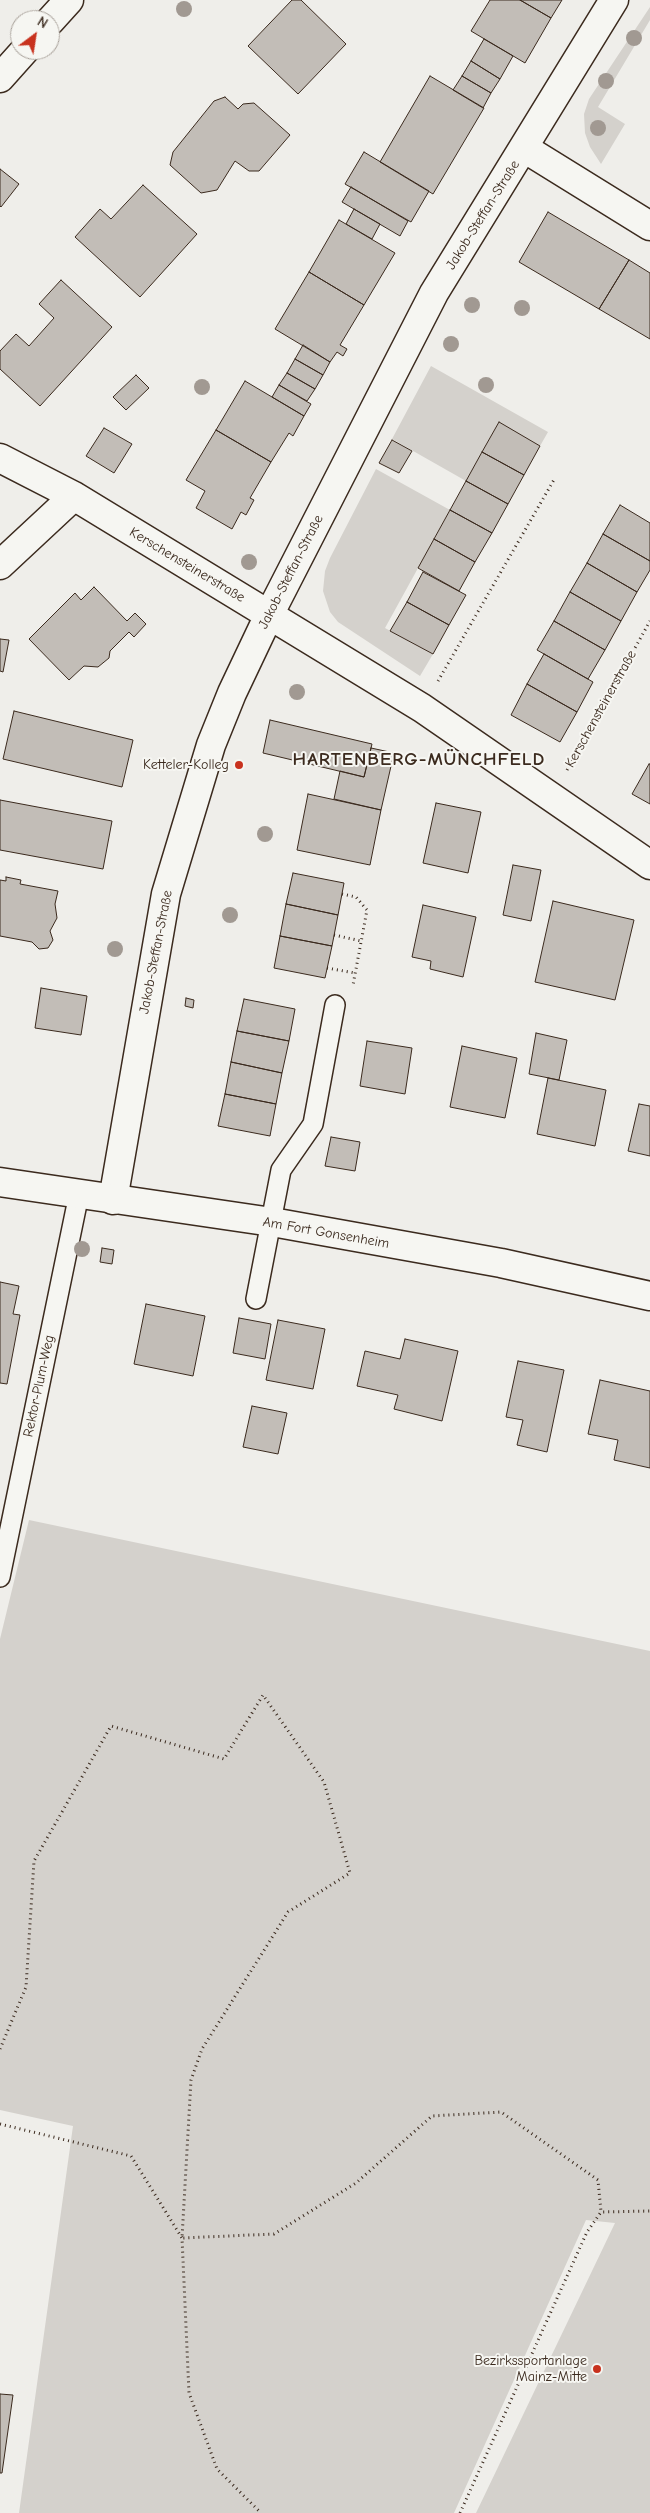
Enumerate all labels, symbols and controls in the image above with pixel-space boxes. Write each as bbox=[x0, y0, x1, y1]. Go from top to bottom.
north arrow bbox=[10, 10, 60, 60]
text: N bbox=[34, 13, 51, 32]
street label: Jakob-Steffan-Straße bbox=[443, 157, 523, 273]
street label: Jakob-Steffan-Straße bbox=[255, 512, 327, 632]
street label: Kerschensteinerstraße bbox=[126, 524, 248, 606]
street label: Kerschensteinerstraße bbox=[562, 647, 640, 771]
district label: HARTENBERG-MÜNCHFELD bbox=[290, 749, 548, 771]
place label: Ketteler-Kolleg bbox=[143, 757, 229, 773]
marker: Ketteler-Kolleg bbox=[233, 759, 245, 771]
street label: Jakob-Steffan-Straße bbox=[136, 889, 176, 1015]
street label: Am Fort Gonsenheim bbox=[261, 1214, 391, 1252]
street label: Rektor-Plum-Weg bbox=[20, 1333, 58, 1439]
place label: Bezirkssportanlage Mainz-Mitte bbox=[474, 2353, 587, 2386]
marker: Bezirkssportanlage Mainz-Mitte bbox=[591, 2363, 603, 2375]

